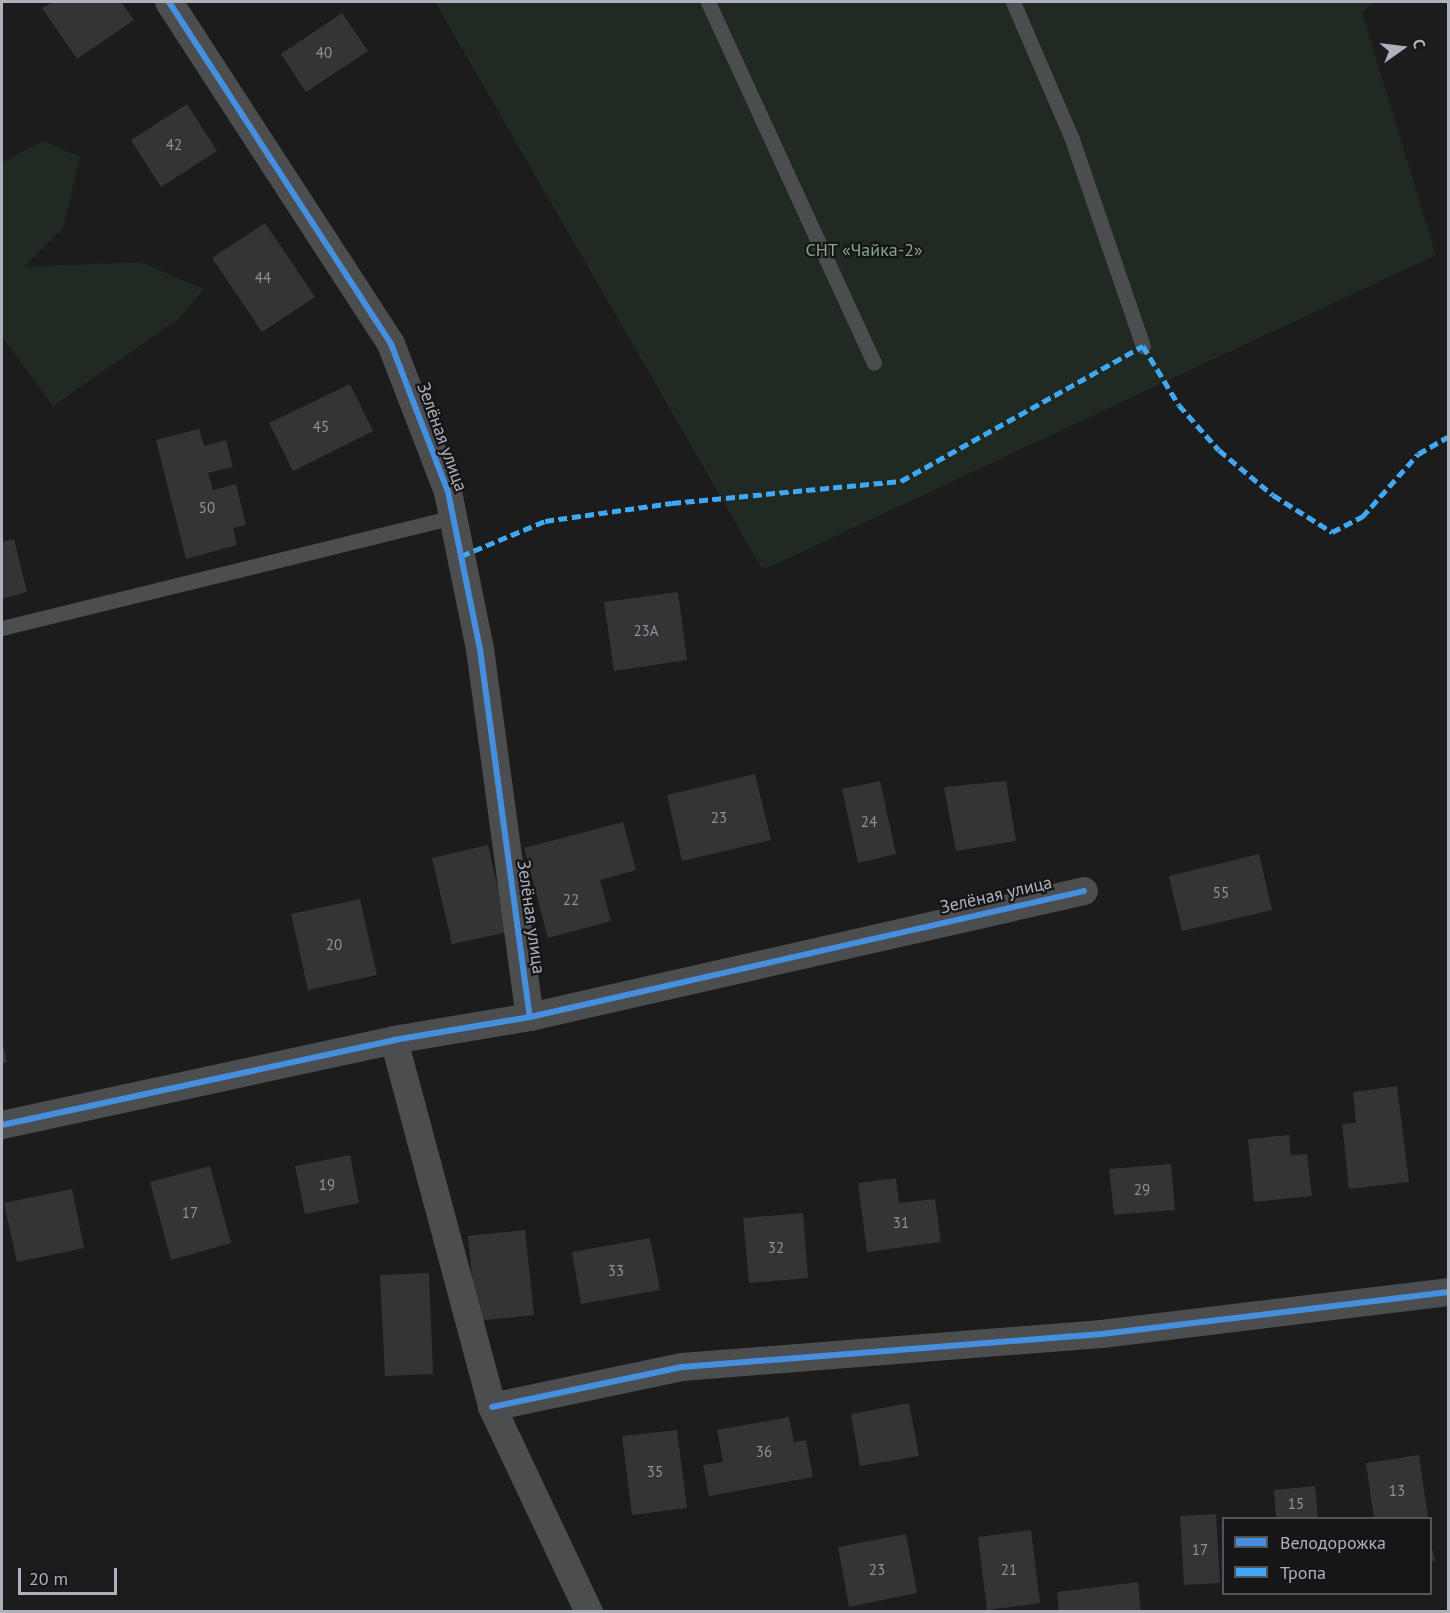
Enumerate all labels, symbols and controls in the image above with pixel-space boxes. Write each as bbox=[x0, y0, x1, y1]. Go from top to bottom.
north arrow bbox=[1372, 18, 1432, 78]
text: С bbox=[1409, 37, 1430, 50]
house number: 40 bbox=[316, 44, 332, 62]
house number: 42 bbox=[166, 136, 182, 154]
park label: СНТ «Чайка-2» bbox=[805, 239, 923, 261]
house number: 44 bbox=[255, 269, 271, 287]
street label: Зелёная улица bbox=[412, 380, 472, 494]
house number: 45 bbox=[313, 418, 329, 436]
house number: 50 bbox=[199, 499, 215, 517]
house number: 23А bbox=[633, 622, 659, 640]
house number: 23 bbox=[711, 809, 727, 827]
house number: 24 bbox=[861, 813, 877, 831]
street label: Зелёная улица bbox=[512, 859, 550, 975]
street label: Зелёная улица bbox=[938, 872, 1054, 918]
house number: 55 bbox=[1213, 884, 1229, 902]
house number: 22 bbox=[563, 891, 579, 909]
house number: 20 bbox=[326, 936, 342, 954]
house number: 19 bbox=[319, 1176, 335, 1194]
house number: 29 bbox=[1134, 1181, 1150, 1199]
house number: 17 bbox=[182, 1204, 198, 1222]
house number: 31 bbox=[893, 1214, 909, 1232]
house number: 32 bbox=[768, 1239, 784, 1257]
house number: 33 bbox=[608, 1262, 624, 1280]
house number: 36 bbox=[756, 1443, 772, 1461]
house number: 35 bbox=[647, 1463, 663, 1481]
house number: 13 bbox=[1389, 1482, 1405, 1500]
house number: 15 bbox=[1288, 1495, 1304, 1513]
legend bbox=[1222, 1517, 1432, 1595]
text: Велодорожка bbox=[1280, 1531, 1386, 1554]
house number: 17 bbox=[1192, 1541, 1208, 1559]
scale bar bbox=[21, 1556, 120, 1594]
house number: 23 bbox=[869, 1561, 885, 1579]
house number: 21 bbox=[1001, 1561, 1017, 1579]
text: Тропа bbox=[1280, 1561, 1326, 1584]
text: 20 m bbox=[29, 1567, 68, 1590]

